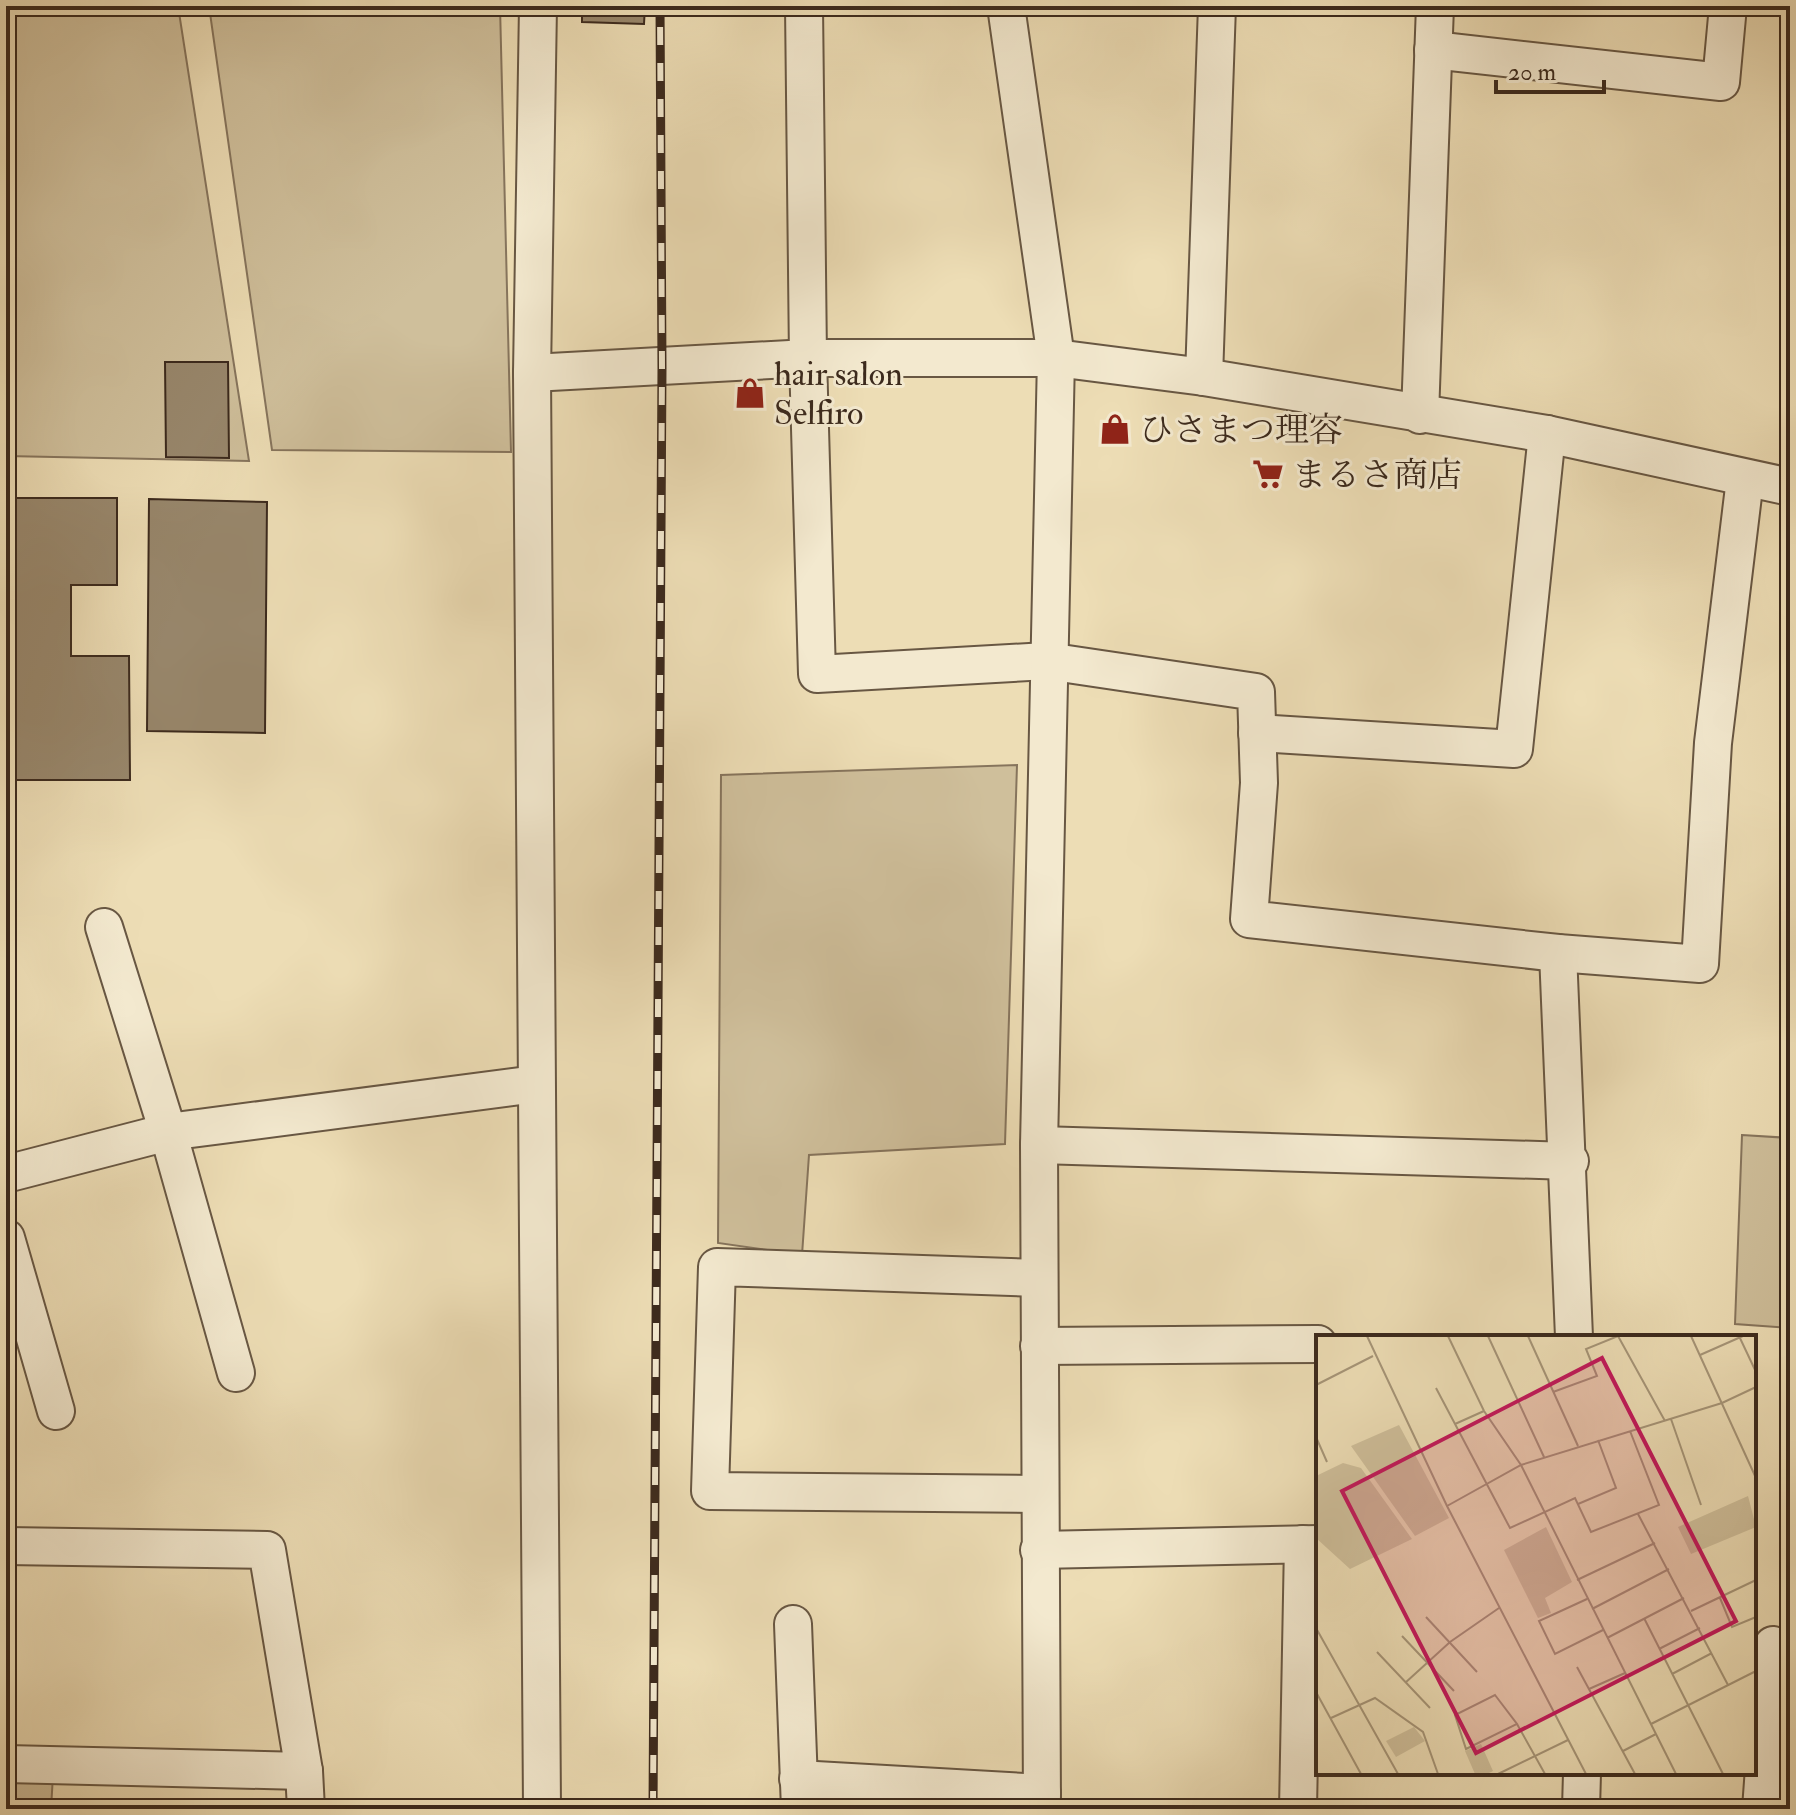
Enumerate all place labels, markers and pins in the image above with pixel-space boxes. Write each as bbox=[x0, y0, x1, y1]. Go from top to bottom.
place label: hair salon Selfiro bbox=[774, 353, 903, 435]
shop icon: hair salon Selfiro bbox=[733, 376, 767, 410]
place label: ひさまつ理容 bbox=[1139, 409, 1343, 452]
shop icon: ひさまつ理容 bbox=[1098, 412, 1132, 446]
place label: まるさ商店 bbox=[1292, 454, 1462, 497]
supermarket icon: まるさ商店 bbox=[1251, 457, 1285, 491]

